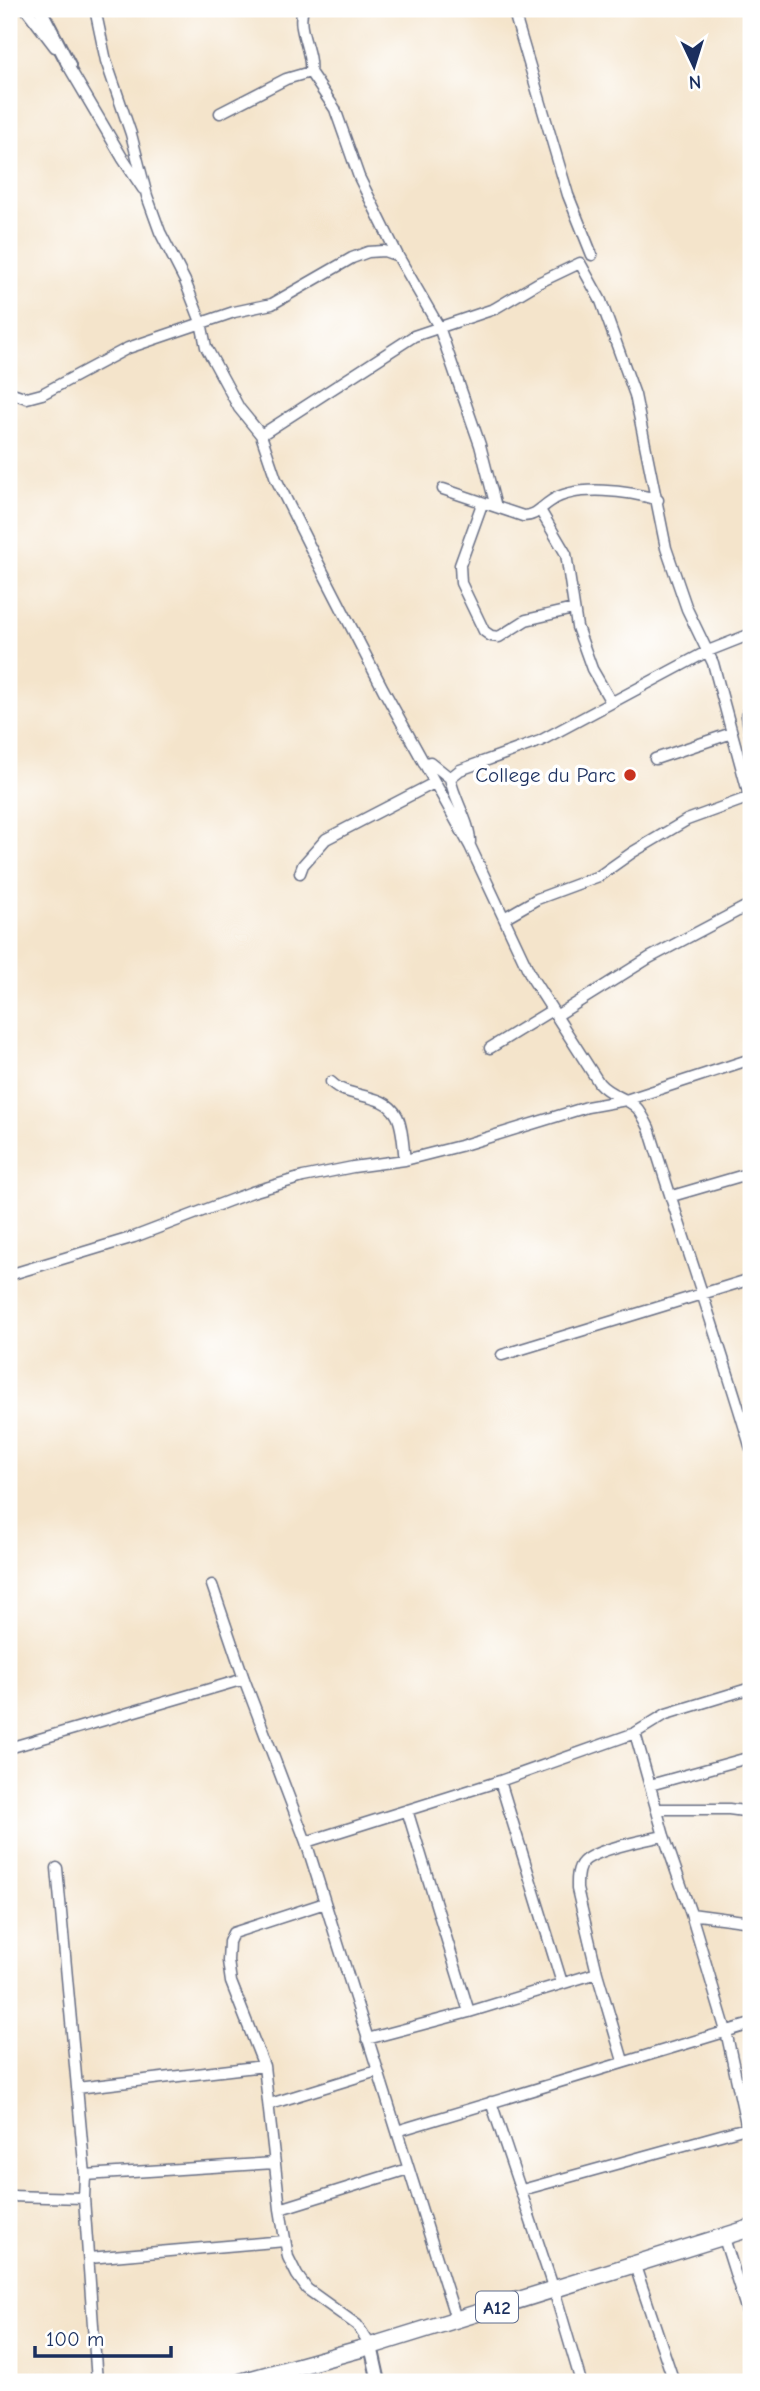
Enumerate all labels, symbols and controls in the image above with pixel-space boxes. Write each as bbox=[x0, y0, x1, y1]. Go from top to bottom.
north arrow bbox=[658, 32, 728, 102]
text: N bbox=[688, 71, 702, 93]
place label: College du Parc bbox=[475, 763, 616, 787]
marker: College du Parc bbox=[622, 767, 638, 783]
road number: A12 bbox=[476, 2292, 518, 2322]
scale bar bbox=[35, 2314, 172, 2358]
text: 100 m bbox=[46, 2327, 104, 2351]

